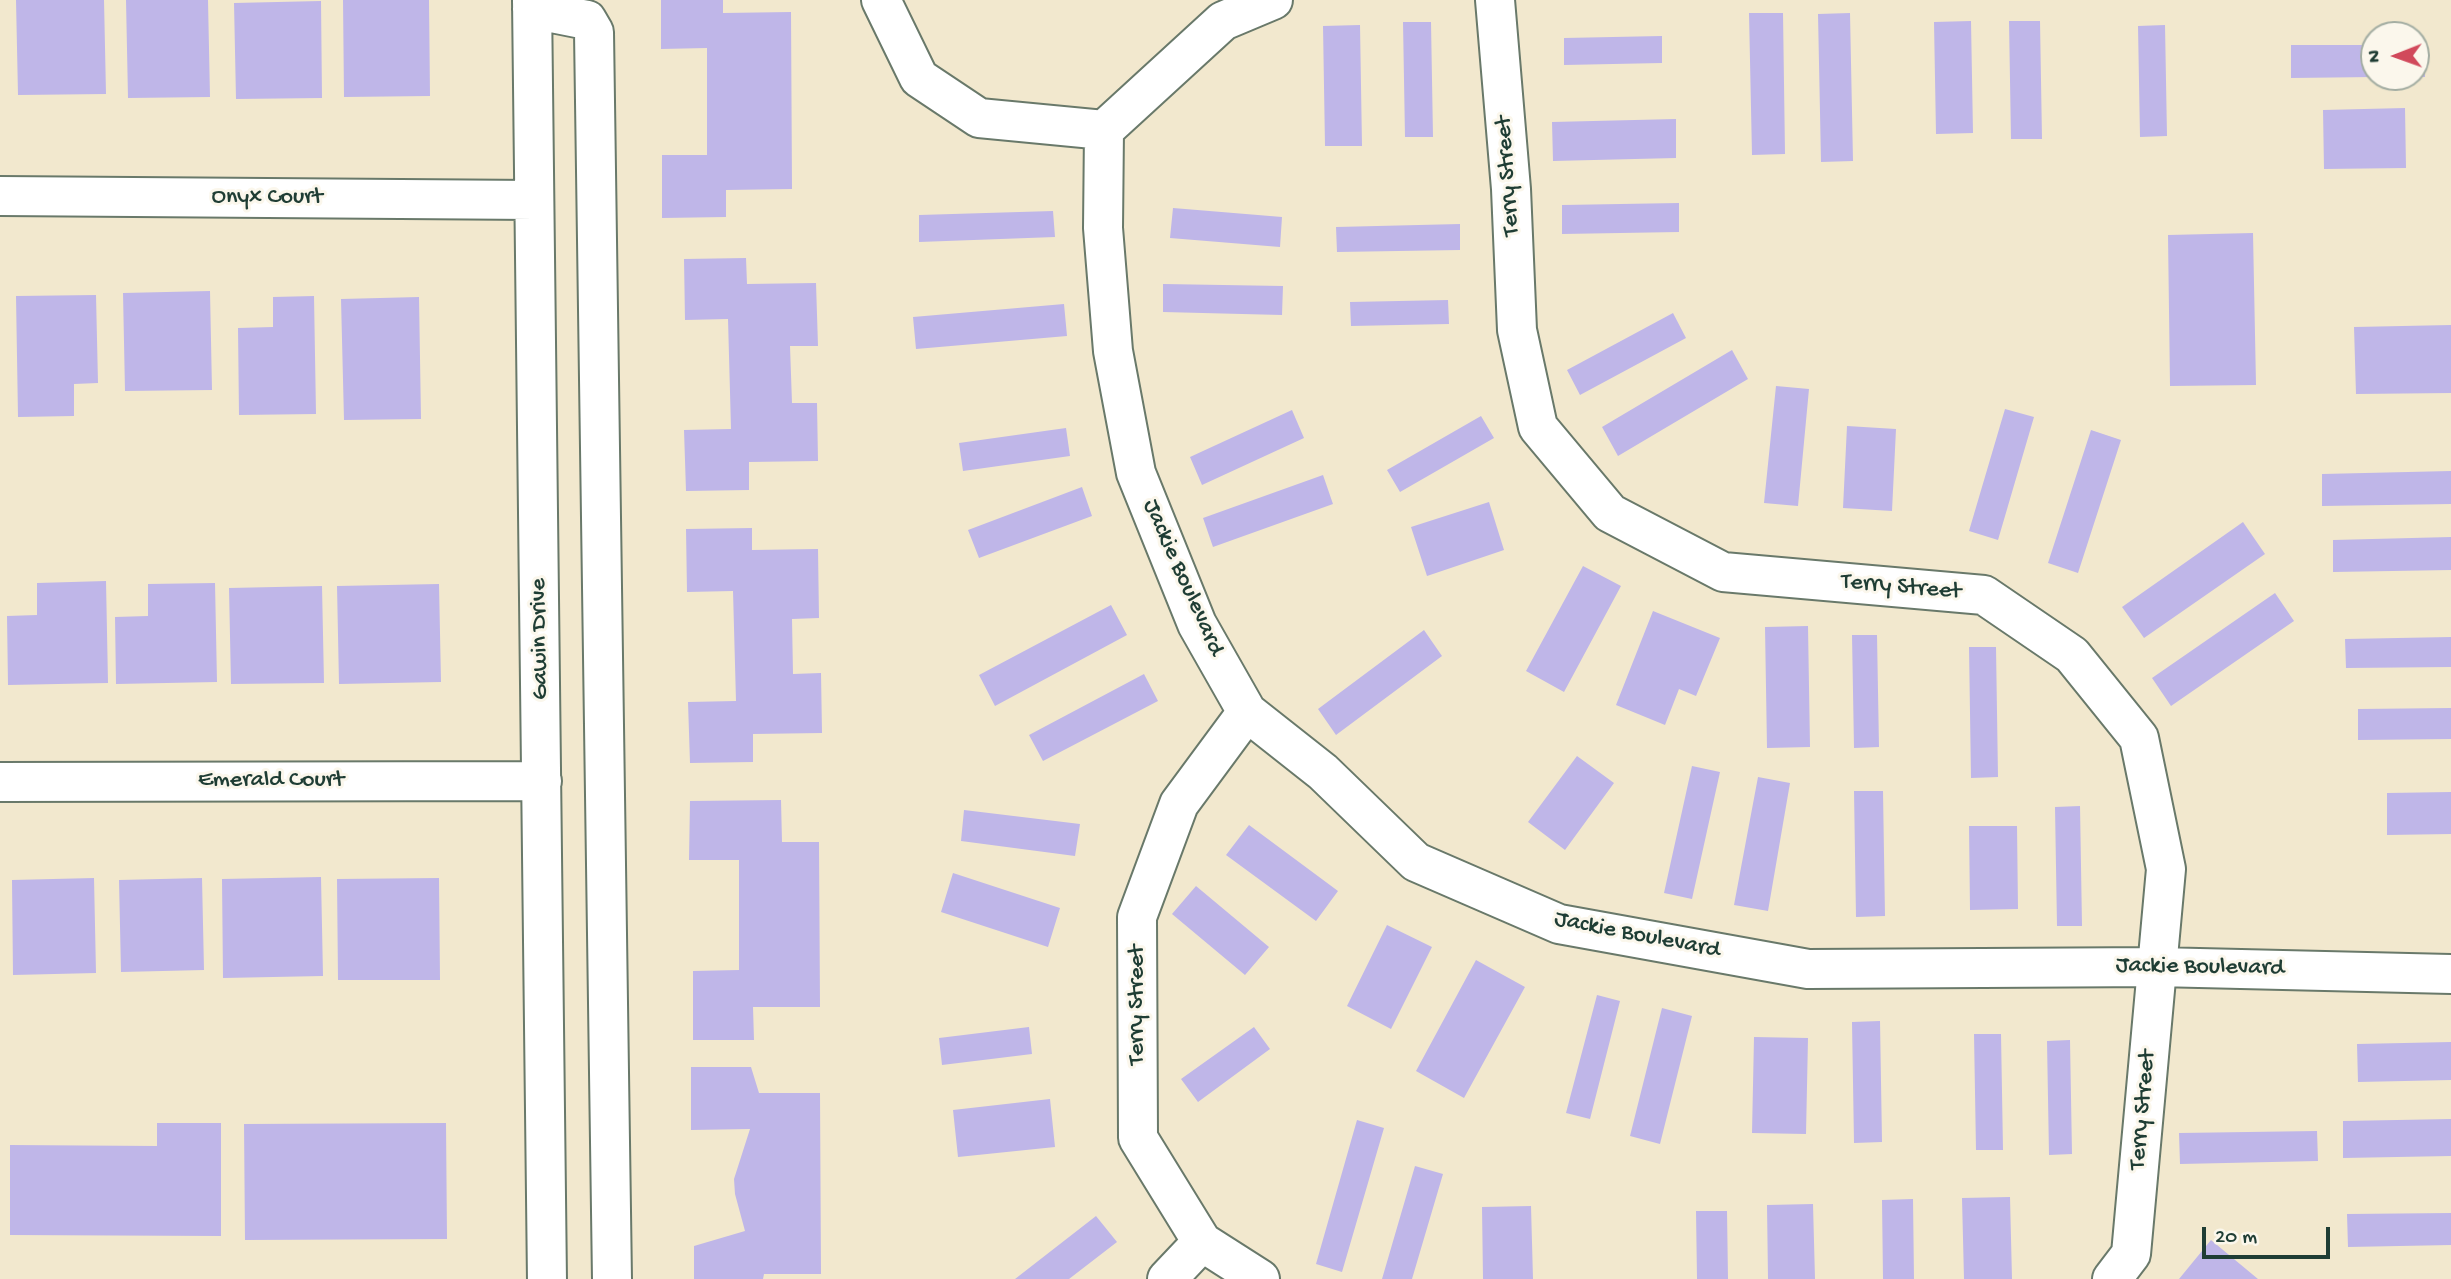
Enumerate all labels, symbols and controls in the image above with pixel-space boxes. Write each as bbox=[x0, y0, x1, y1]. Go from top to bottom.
north arrow bbox=[2360, 21, 2430, 91]
text: N bbox=[2364, 50, 2387, 63]
street label: Terry Street bbox=[1490, 115, 1528, 237]
street label: Onyx Court bbox=[212, 184, 322, 212]
street label: Jackie Boulevard bbox=[1135, 495, 1229, 661]
street label: Terry Street bbox=[1840, 568, 1962, 608]
street label: Gawin Drive bbox=[526, 578, 556, 700]
street label: Emerald Court bbox=[198, 767, 344, 795]
street label: Jackie Boulevard bbox=[1552, 906, 1722, 966]
street label: Terry Street bbox=[1124, 945, 1152, 1065]
street label: Jackie Boulevard bbox=[2116, 952, 2284, 984]
street label: Terry Street bbox=[2124, 1049, 2164, 1171]
scale bar bbox=[2206, 1212, 2334, 1256]
text: 20 m bbox=[2215, 1226, 2257, 1251]

